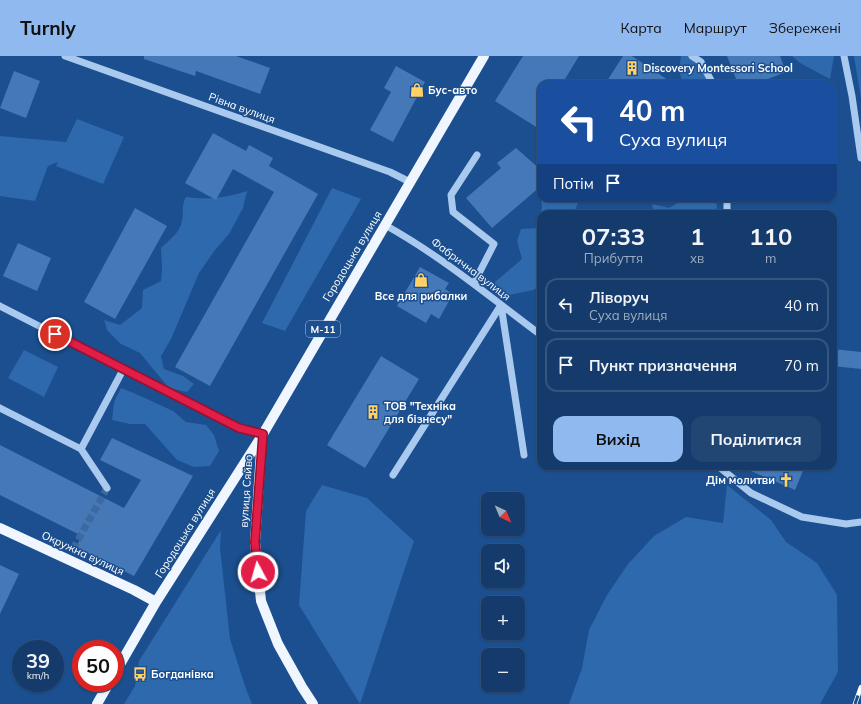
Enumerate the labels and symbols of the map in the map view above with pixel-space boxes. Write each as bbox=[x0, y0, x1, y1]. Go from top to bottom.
building icon: Discovery Montessori School bbox=[624, 60, 640, 76]
place label: Discovery Montessori School bbox=[643, 61, 793, 75]
shop icon: Бус-авто bbox=[409, 82, 425, 98]
place label: Бус-авто bbox=[428, 83, 478, 97]
street label: Рівна вулиця bbox=[207, 89, 277, 127]
street label: Городоцька вулиця bbox=[319, 208, 385, 304]
street label: Фабрична вулиця bbox=[429, 235, 513, 303]
shop icon: Все для рибалки bbox=[413, 272, 429, 288]
place label: Все для рибалки bbox=[375, 289, 467, 303]
pin bbox=[38, 317, 72, 351]
road number: М-11 bbox=[306, 321, 340, 337]
place label: ТОВ "Техніка для бізнесу" bbox=[384, 399, 456, 426]
building icon: ТОВ "Техніка для бізнесу" bbox=[365, 404, 381, 420]
street label: вулиця Сяйво bbox=[236, 454, 256, 528]
church icon: Дім молитви bbox=[778, 472, 794, 488]
place label: Дім молитви bbox=[706, 473, 775, 487]
street label: Городоцька вулиця bbox=[152, 486, 218, 580]
north arrow bbox=[481, 492, 525, 536]
street label: Окружна вулиця bbox=[39, 528, 127, 578]
position arrow bbox=[237, 551, 279, 593]
speed limit sign: 50 bbox=[72, 640, 124, 692]
bus stop icon: Богданівка bbox=[132, 666, 148, 682]
place label: Богданівка bbox=[151, 667, 214, 681]

